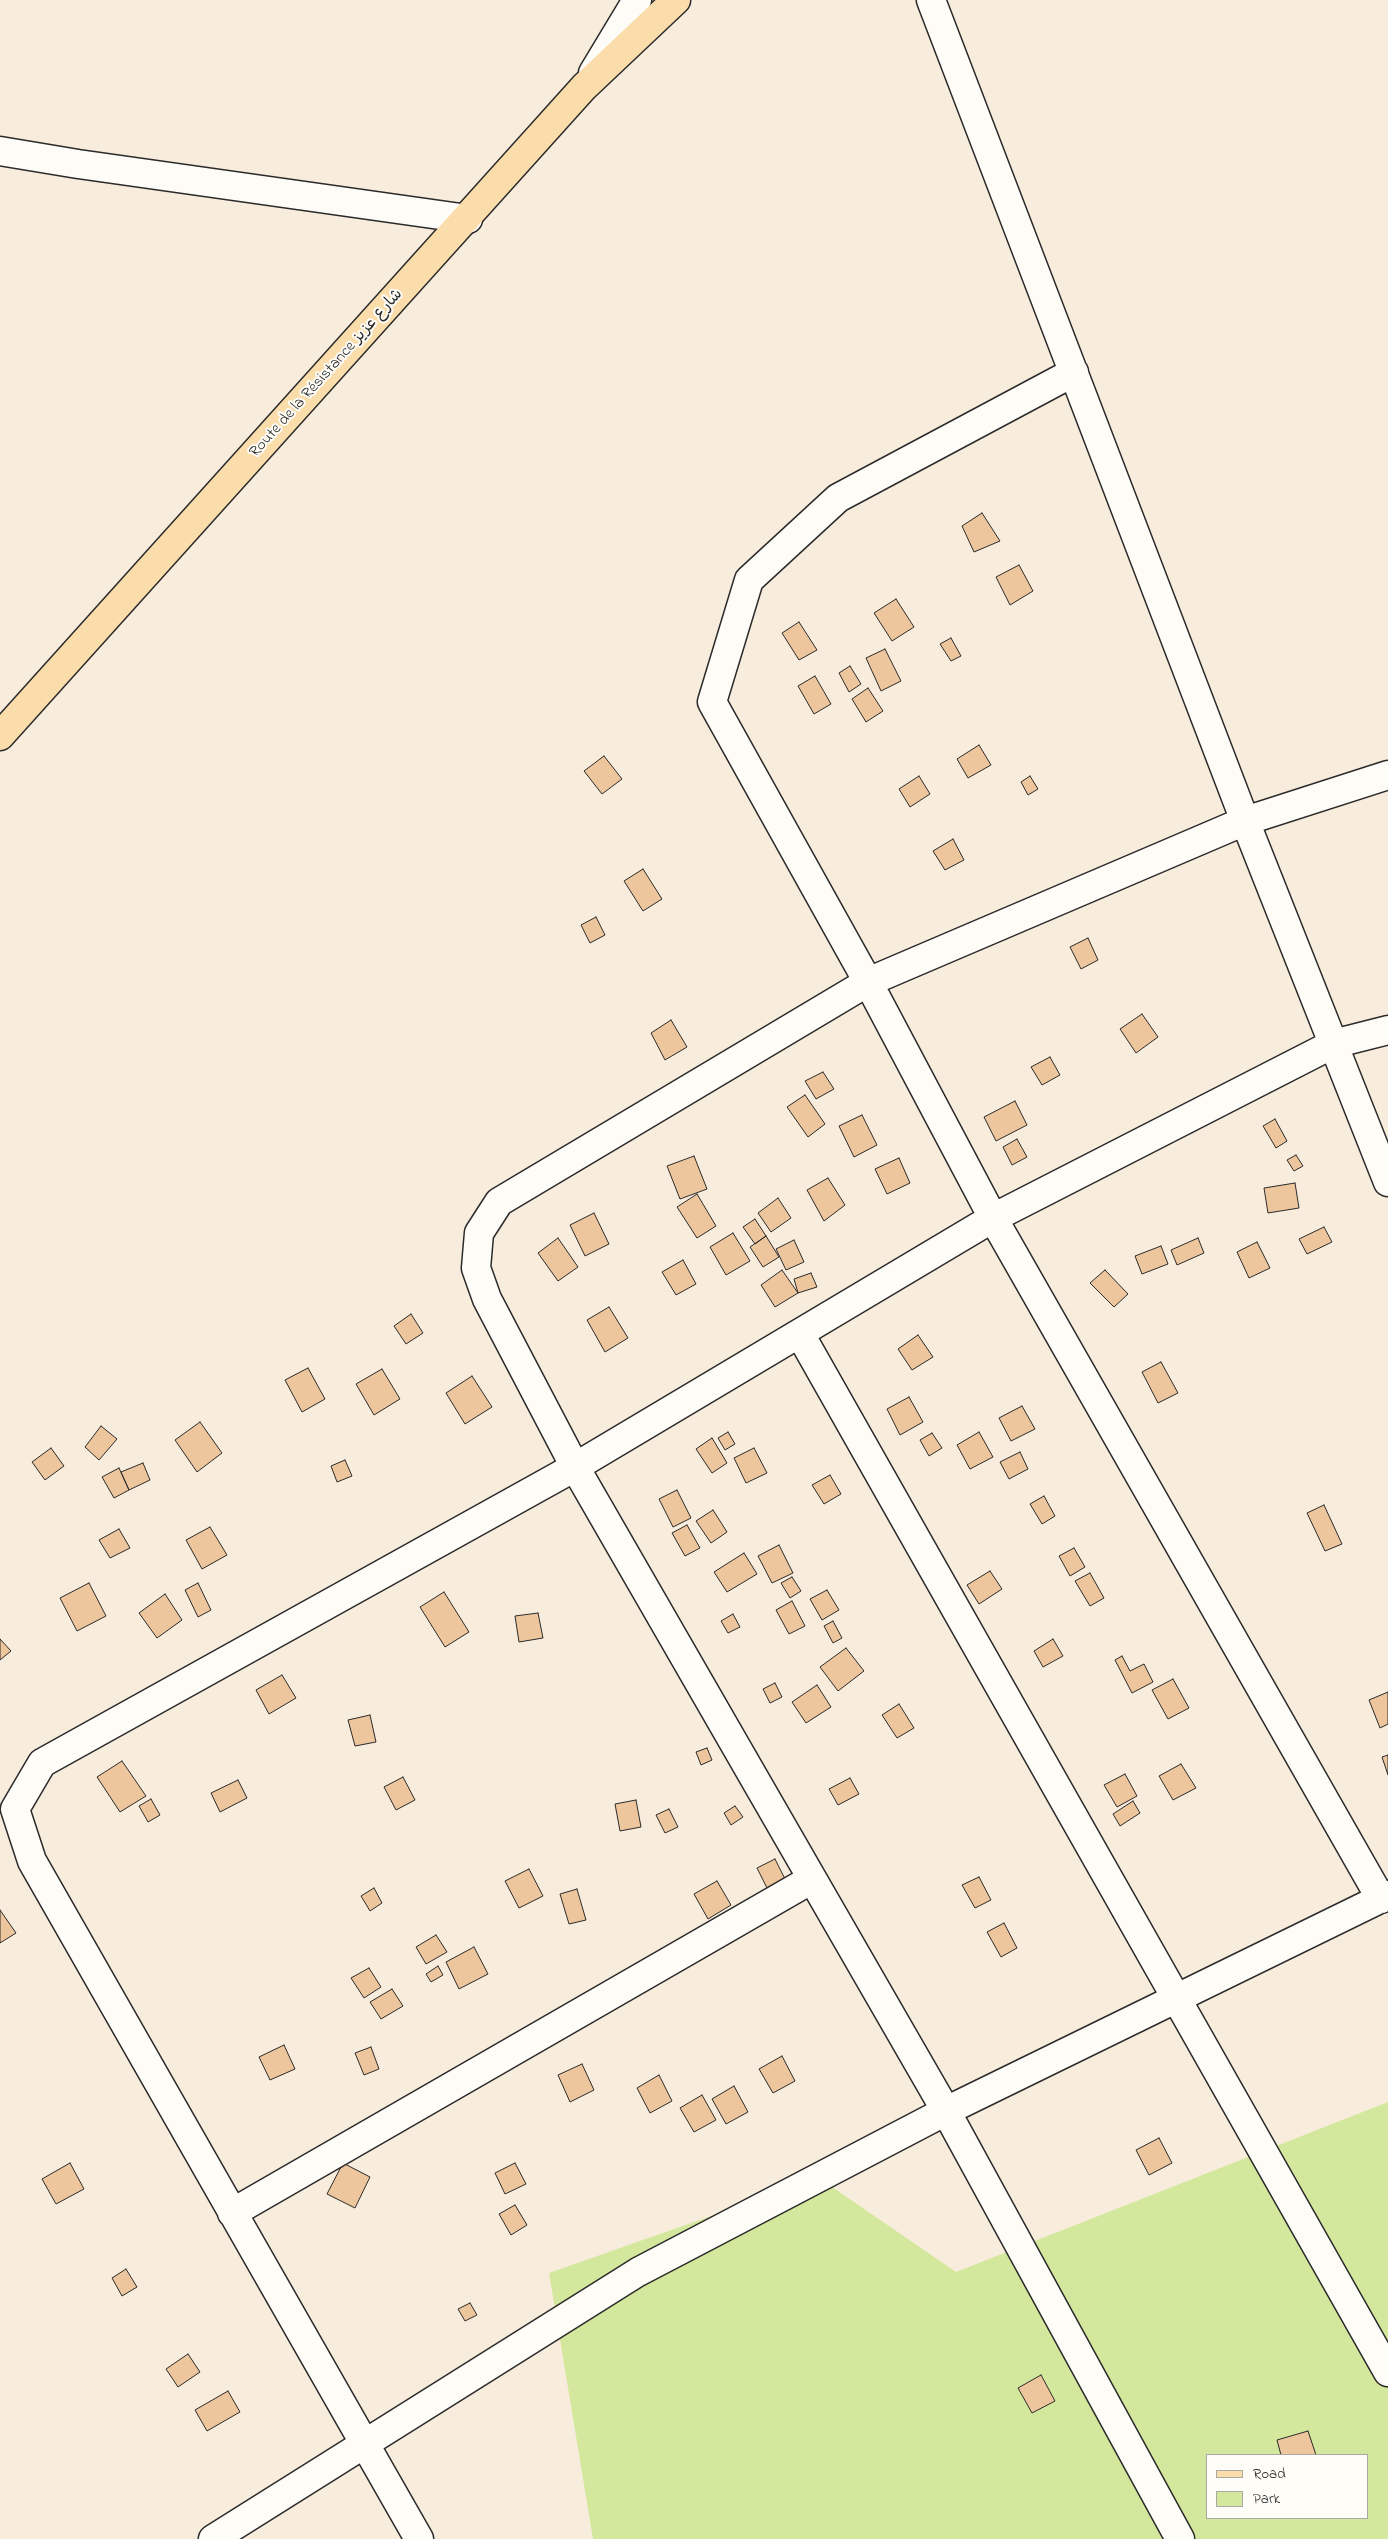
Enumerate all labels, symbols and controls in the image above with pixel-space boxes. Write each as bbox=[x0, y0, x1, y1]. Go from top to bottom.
street label: Route de la Résistance شارع عزيز bbox=[246, 286, 408, 462]
legend bbox=[1206, 2454, 1368, 2519]
text: Road bbox=[1253, 2463, 1286, 2485]
text: Park bbox=[1253, 2488, 1280, 2510]

